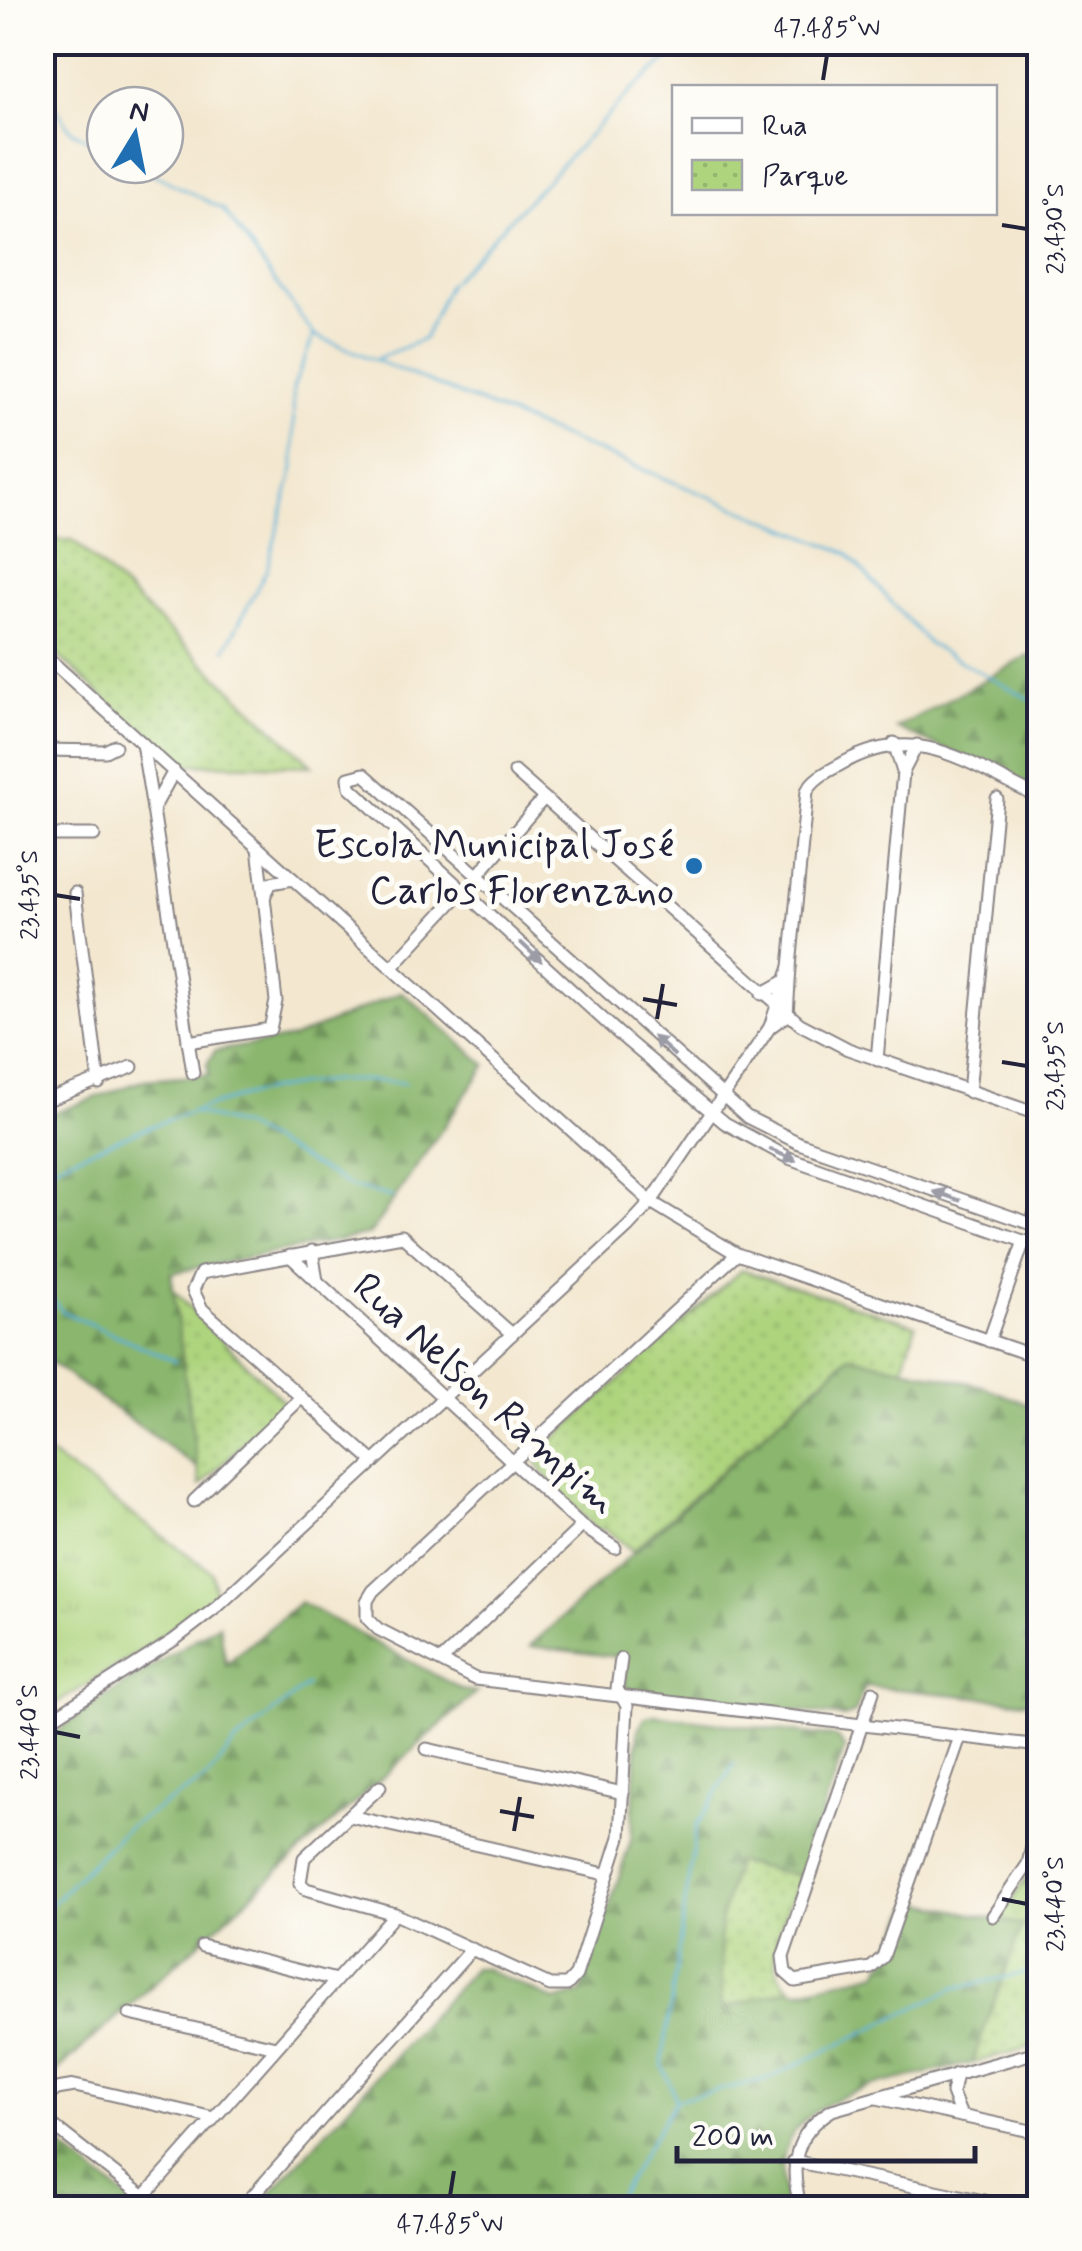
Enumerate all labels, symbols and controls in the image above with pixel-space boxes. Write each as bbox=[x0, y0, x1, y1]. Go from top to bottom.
text: 47.485°W bbox=[774, 13, 880, 46]
north arrow bbox=[85, 85, 185, 185]
legend bbox=[672, 85, 997, 215]
text: N bbox=[127, 93, 151, 133]
text: Rua bbox=[762, 107, 808, 146]
text: Parque bbox=[762, 157, 848, 196]
text: 23.430°S bbox=[1040, 183, 1073, 275]
place label: Escola Municipal José Carlos Florenzano bbox=[314, 820, 674, 918]
text: 23.435°S bbox=[14, 850, 47, 940]
marker: Escola Municipal José Carlos Florenzano bbox=[683, 855, 705, 877]
one-way arrow bbox=[518, 941, 543, 963]
text: 23.435°S bbox=[1040, 1021, 1073, 1111]
one-way arrow bbox=[652, 1035, 677, 1057]
one-way arrow bbox=[769, 1146, 798, 1163]
one-way arrow bbox=[932, 1187, 962, 1202]
street label: Rua Nelson Rampim bbox=[340, 1262, 628, 1528]
text: 23.440°S bbox=[14, 1684, 47, 1780]
text: 23.440°S bbox=[1040, 1856, 1073, 1952]
scale bar bbox=[677, 2101, 974, 2163]
text: 200 m bbox=[692, 2118, 774, 2157]
text: 47.485°W bbox=[397, 2209, 503, 2242]

